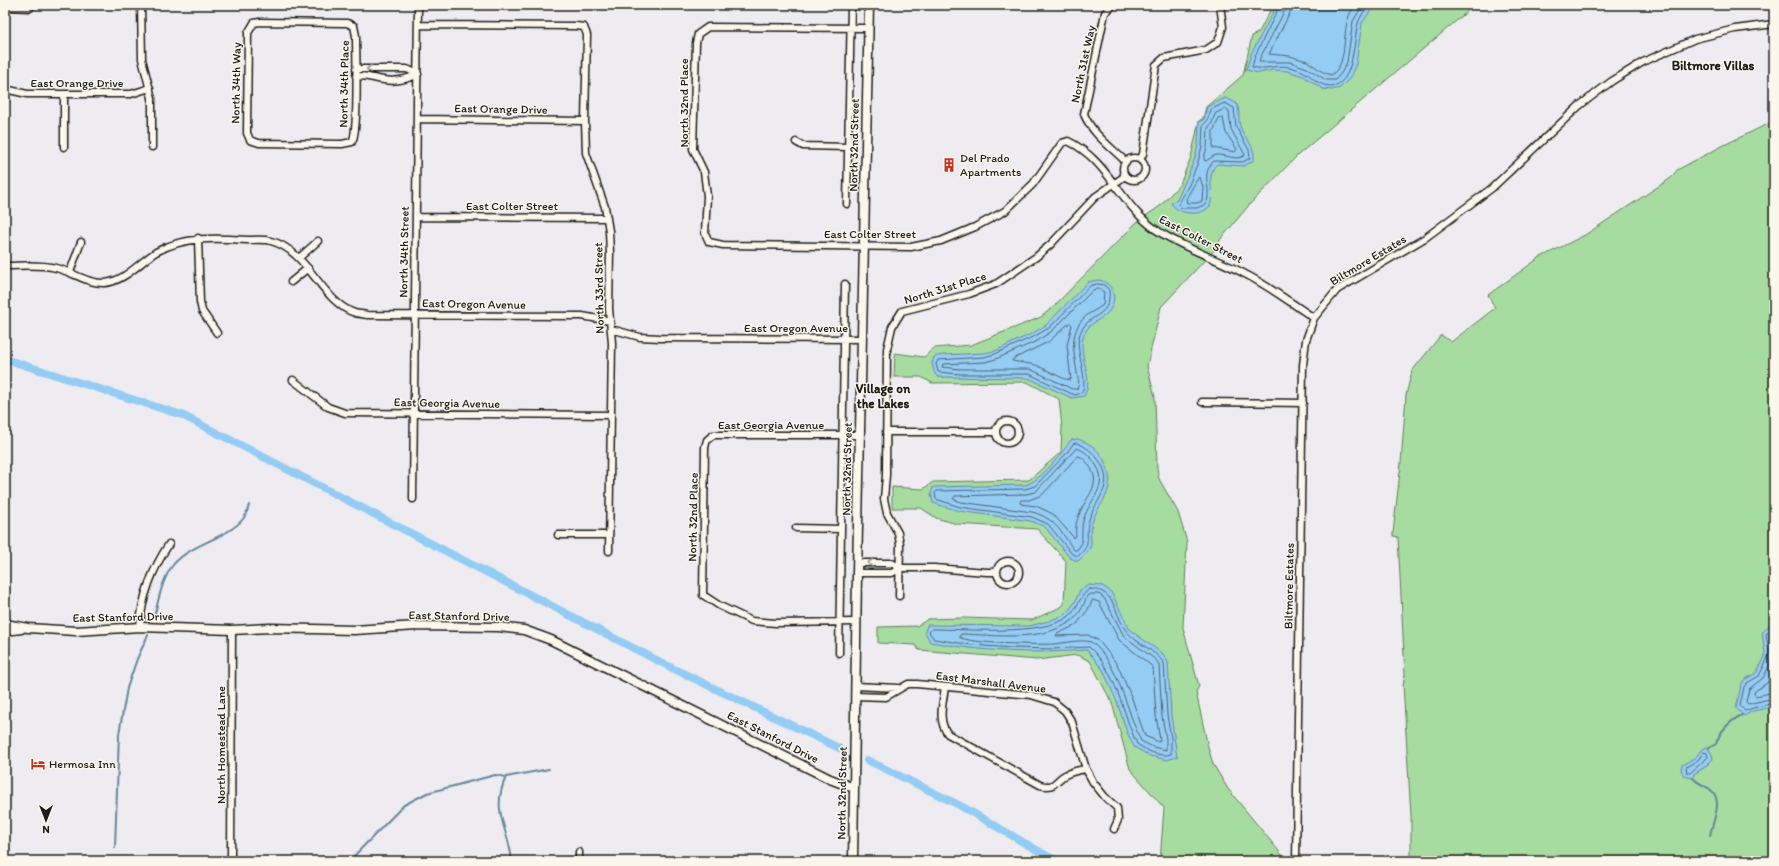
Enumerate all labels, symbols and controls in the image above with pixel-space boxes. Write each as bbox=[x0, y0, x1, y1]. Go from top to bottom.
street label: North 31st Way bbox=[1068, 24, 1098, 104]
street label: North 34th Place bbox=[336, 40, 352, 128]
street label: North 34th Way bbox=[228, 42, 244, 124]
street label: North 32nd Place bbox=[677, 58, 691, 148]
district label: Biltmore Villas bbox=[1672, 58, 1755, 73]
one-way arrow bbox=[366, 65, 372, 73]
street label: East Orange Drive bbox=[30, 76, 124, 90]
street label: North 32nd Street bbox=[846, 98, 862, 192]
street label: East Orange Drive bbox=[454, 101, 548, 117]
place label: Del Prado Apartments bbox=[960, 151, 1021, 179]
building icon: Del Prado Apartments bbox=[941, 157, 957, 173]
street label: East Colter Street bbox=[466, 199, 559, 213]
street label: North 34th Street bbox=[396, 206, 412, 298]
street label: East Colter Street bbox=[1157, 212, 1246, 266]
street label: East Colter Street bbox=[824, 227, 917, 241]
street label: Biltmore Estates bbox=[1327, 232, 1409, 288]
street label: North 33rd Street bbox=[591, 242, 607, 334]
street label: North 31st Place bbox=[902, 269, 988, 307]
street label: East Oregon Avenue bbox=[422, 296, 526, 312]
street label: East Oregon Avenue bbox=[744, 321, 848, 335]
district label: Village on the Lakes bbox=[856, 381, 911, 411]
street label: East Georgia Avenue bbox=[394, 395, 501, 411]
street label: East Georgia Avenue bbox=[718, 418, 824, 432]
street label: North 32nd Street bbox=[839, 422, 855, 516]
street label: North 32nd Place bbox=[685, 472, 701, 562]
street label: Biltmore Estates bbox=[1281, 543, 1297, 629]
one-way arrow bbox=[867, 559, 873, 567]
street label: East Stanford Drive bbox=[408, 608, 510, 624]
street label: East Stanford Drive bbox=[72, 609, 174, 625]
street label: East Marshall Avenue bbox=[935, 668, 1047, 696]
street label: North Homestead Lane bbox=[214, 686, 228, 804]
street label: East Stanford Drive bbox=[725, 708, 821, 766]
street label: North 32nd Street bbox=[834, 746, 850, 840]
hotel icon: Hermosa Inn bbox=[30, 756, 46, 772]
place label: Hermosa Inn bbox=[49, 757, 116, 771]
north arrow bbox=[26, 800, 66, 840]
text: N bbox=[42, 823, 50, 836]

